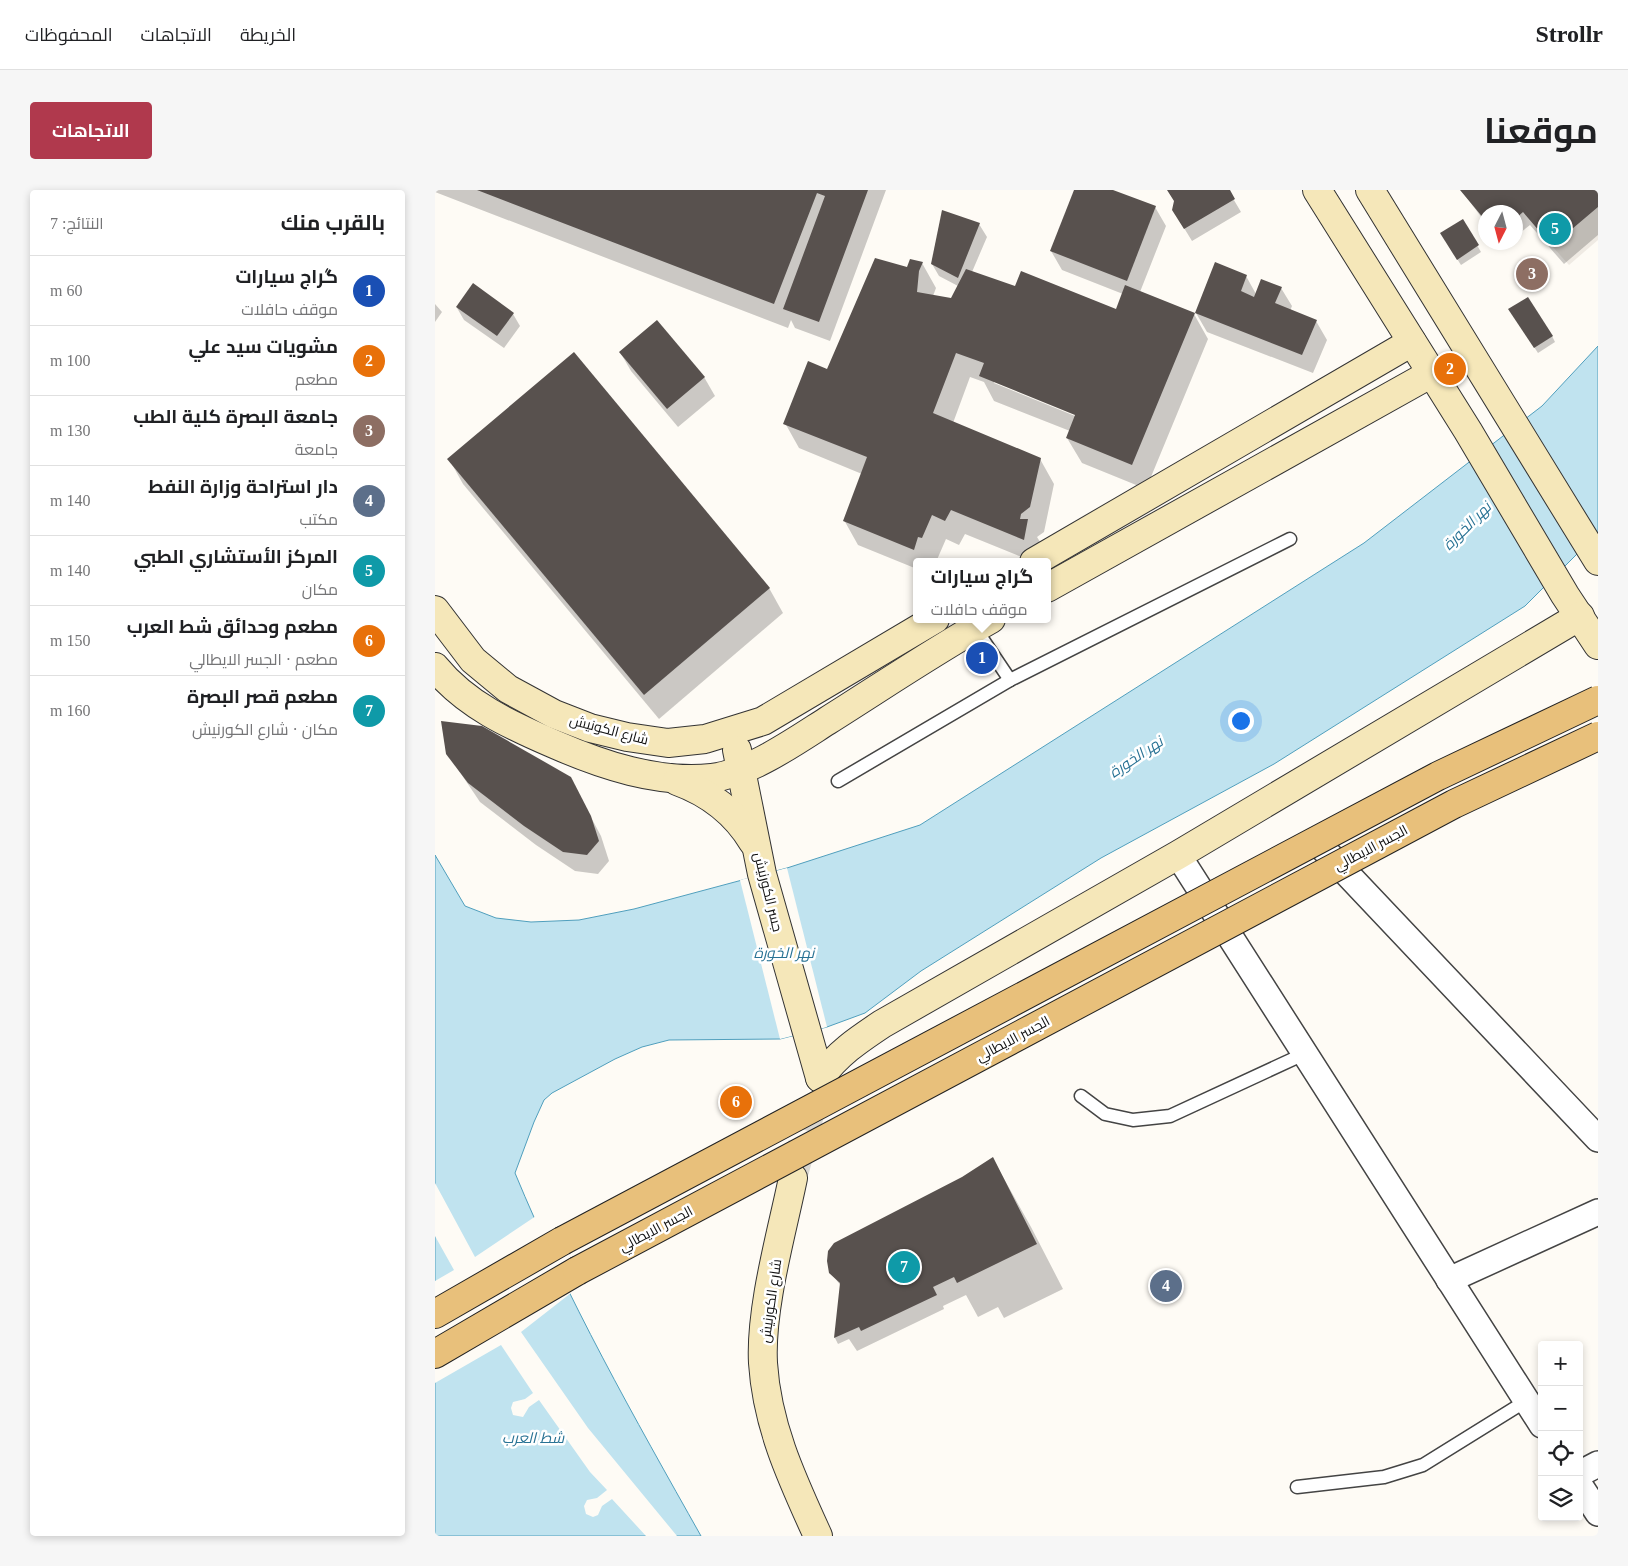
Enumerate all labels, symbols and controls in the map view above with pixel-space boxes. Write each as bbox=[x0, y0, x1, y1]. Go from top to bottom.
text: Strollr bbox=[1535, 21, 1603, 47]
text: المحفوظات bbox=[25, 25, 113, 45]
text: الاتجاهات bbox=[141, 25, 212, 45]
text: الخريطة bbox=[240, 25, 296, 45]
button: الاتجاهات bbox=[30, 102, 152, 159]
text: موقعنا bbox=[1484, 112, 1598, 151]
north arrow bbox=[1478, 205, 1523, 250]
pin: 5 bbox=[1539, 210, 1571, 248]
text: بالقرب منك bbox=[281, 211, 385, 235]
text: النتائج: 7 bbox=[50, 215, 104, 232]
pin: 3 bbox=[1516, 255, 1548, 293]
text: گراج سيارات bbox=[235, 266, 338, 287]
text: 60 m bbox=[50, 282, 82, 299]
text: 1 bbox=[365, 282, 373, 299]
text: موقف حافلات bbox=[241, 301, 338, 318]
text: مشويات سيد علي bbox=[189, 336, 338, 357]
pin: 2 bbox=[1434, 350, 1466, 388]
text: 100 m bbox=[50, 352, 90, 369]
text: 2 bbox=[365, 352, 373, 369]
text: مطعم bbox=[295, 371, 338, 388]
text: جامعة البصرة كلية الطب bbox=[133, 406, 338, 427]
text: 130 m bbox=[50, 422, 90, 439]
text: 3 bbox=[365, 422, 373, 439]
text: جامعة bbox=[295, 441, 338, 458]
text: دار استراحة وزارة النفط bbox=[148, 476, 338, 497]
text: 140 m bbox=[50, 492, 90, 509]
text: 4 bbox=[365, 492, 373, 509]
water label: نهر الخورة bbox=[1440, 497, 1496, 554]
text: مكتب bbox=[299, 511, 338, 528]
text: المركز الأستشاري الطبي bbox=[134, 546, 338, 567]
popup bbox=[913, 558, 1051, 623]
text: 140 m bbox=[50, 562, 90, 579]
text: 5 bbox=[365, 562, 373, 579]
text: گراج سيارات bbox=[931, 566, 1033, 587]
text: مكان bbox=[302, 581, 338, 598]
text: موقف حافلات bbox=[931, 601, 1028, 618]
text: مطعم وحدائق شط العرب bbox=[127, 616, 338, 637]
text: 150 m bbox=[50, 632, 90, 649]
text: 6 bbox=[365, 632, 373, 649]
pin: 1 bbox=[966, 639, 998, 677]
text: مطعم · الجسر الايطالي bbox=[189, 651, 338, 668]
text: مطعم قصر البصرة bbox=[187, 686, 338, 707]
text: 160 m bbox=[50, 702, 90, 719]
text: 7 bbox=[365, 702, 373, 719]
your location bbox=[1228, 708, 1254, 734]
street label: شارع الكونيش bbox=[568, 712, 650, 749]
text: مكان · شارع الكورنيش bbox=[192, 721, 338, 738]
water label: نهر الخورة bbox=[1106, 732, 1168, 781]
street label: الجسر الايطالي bbox=[1332, 822, 1412, 877]
street label: جسر الكورنيش bbox=[751, 851, 785, 933]
water label: نهر الخورة bbox=[754, 945, 816, 962]
street label: الجسر الايطالي bbox=[974, 1013, 1054, 1068]
pin: 6 bbox=[720, 1083, 752, 1121]
street label: الجسر الايطالي bbox=[617, 1203, 697, 1258]
pin: 7 bbox=[888, 1248, 920, 1286]
street label: شارع الكورنيش bbox=[758, 1258, 785, 1344]
pin: 4 bbox=[1150, 1267, 1182, 1305]
map controls bbox=[1538, 1341, 1583, 1521]
button: + bbox=[1538, 1341, 1583, 1386]
button: − bbox=[1538, 1386, 1583, 1431]
water label: شط العرب bbox=[502, 1430, 565, 1447]
button: locate bbox=[1538, 1431, 1583, 1476]
button: layers bbox=[1538, 1476, 1583, 1521]

